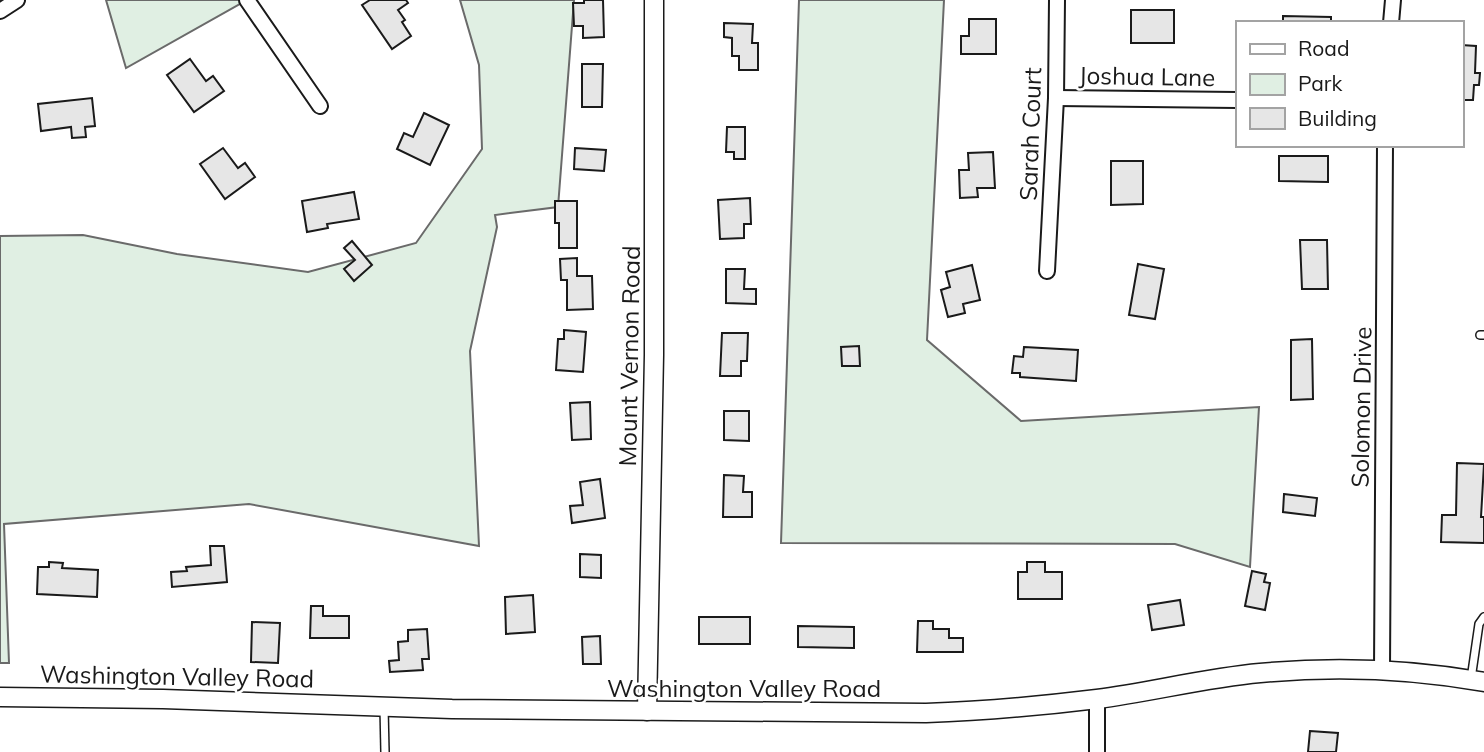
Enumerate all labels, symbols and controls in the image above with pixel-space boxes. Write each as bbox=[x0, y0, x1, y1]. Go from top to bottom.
legend bbox=[1236, 21, 1463, 147]
text: Road bbox=[1298, 35, 1349, 61]
street label: Joshua Lane bbox=[1078, 60, 1216, 92]
street label: Sarah Court bbox=[1013, 67, 1047, 201]
text: Park bbox=[1298, 70, 1342, 96]
text: Building bbox=[1298, 105, 1377, 131]
street label: Mount Vernon Road bbox=[612, 245, 646, 467]
street label: Solomon Drive bbox=[1345, 326, 1377, 488]
street label: Washington Valley Road bbox=[40, 659, 314, 693]
street label: Washington Valley Road bbox=[607, 673, 881, 703]

